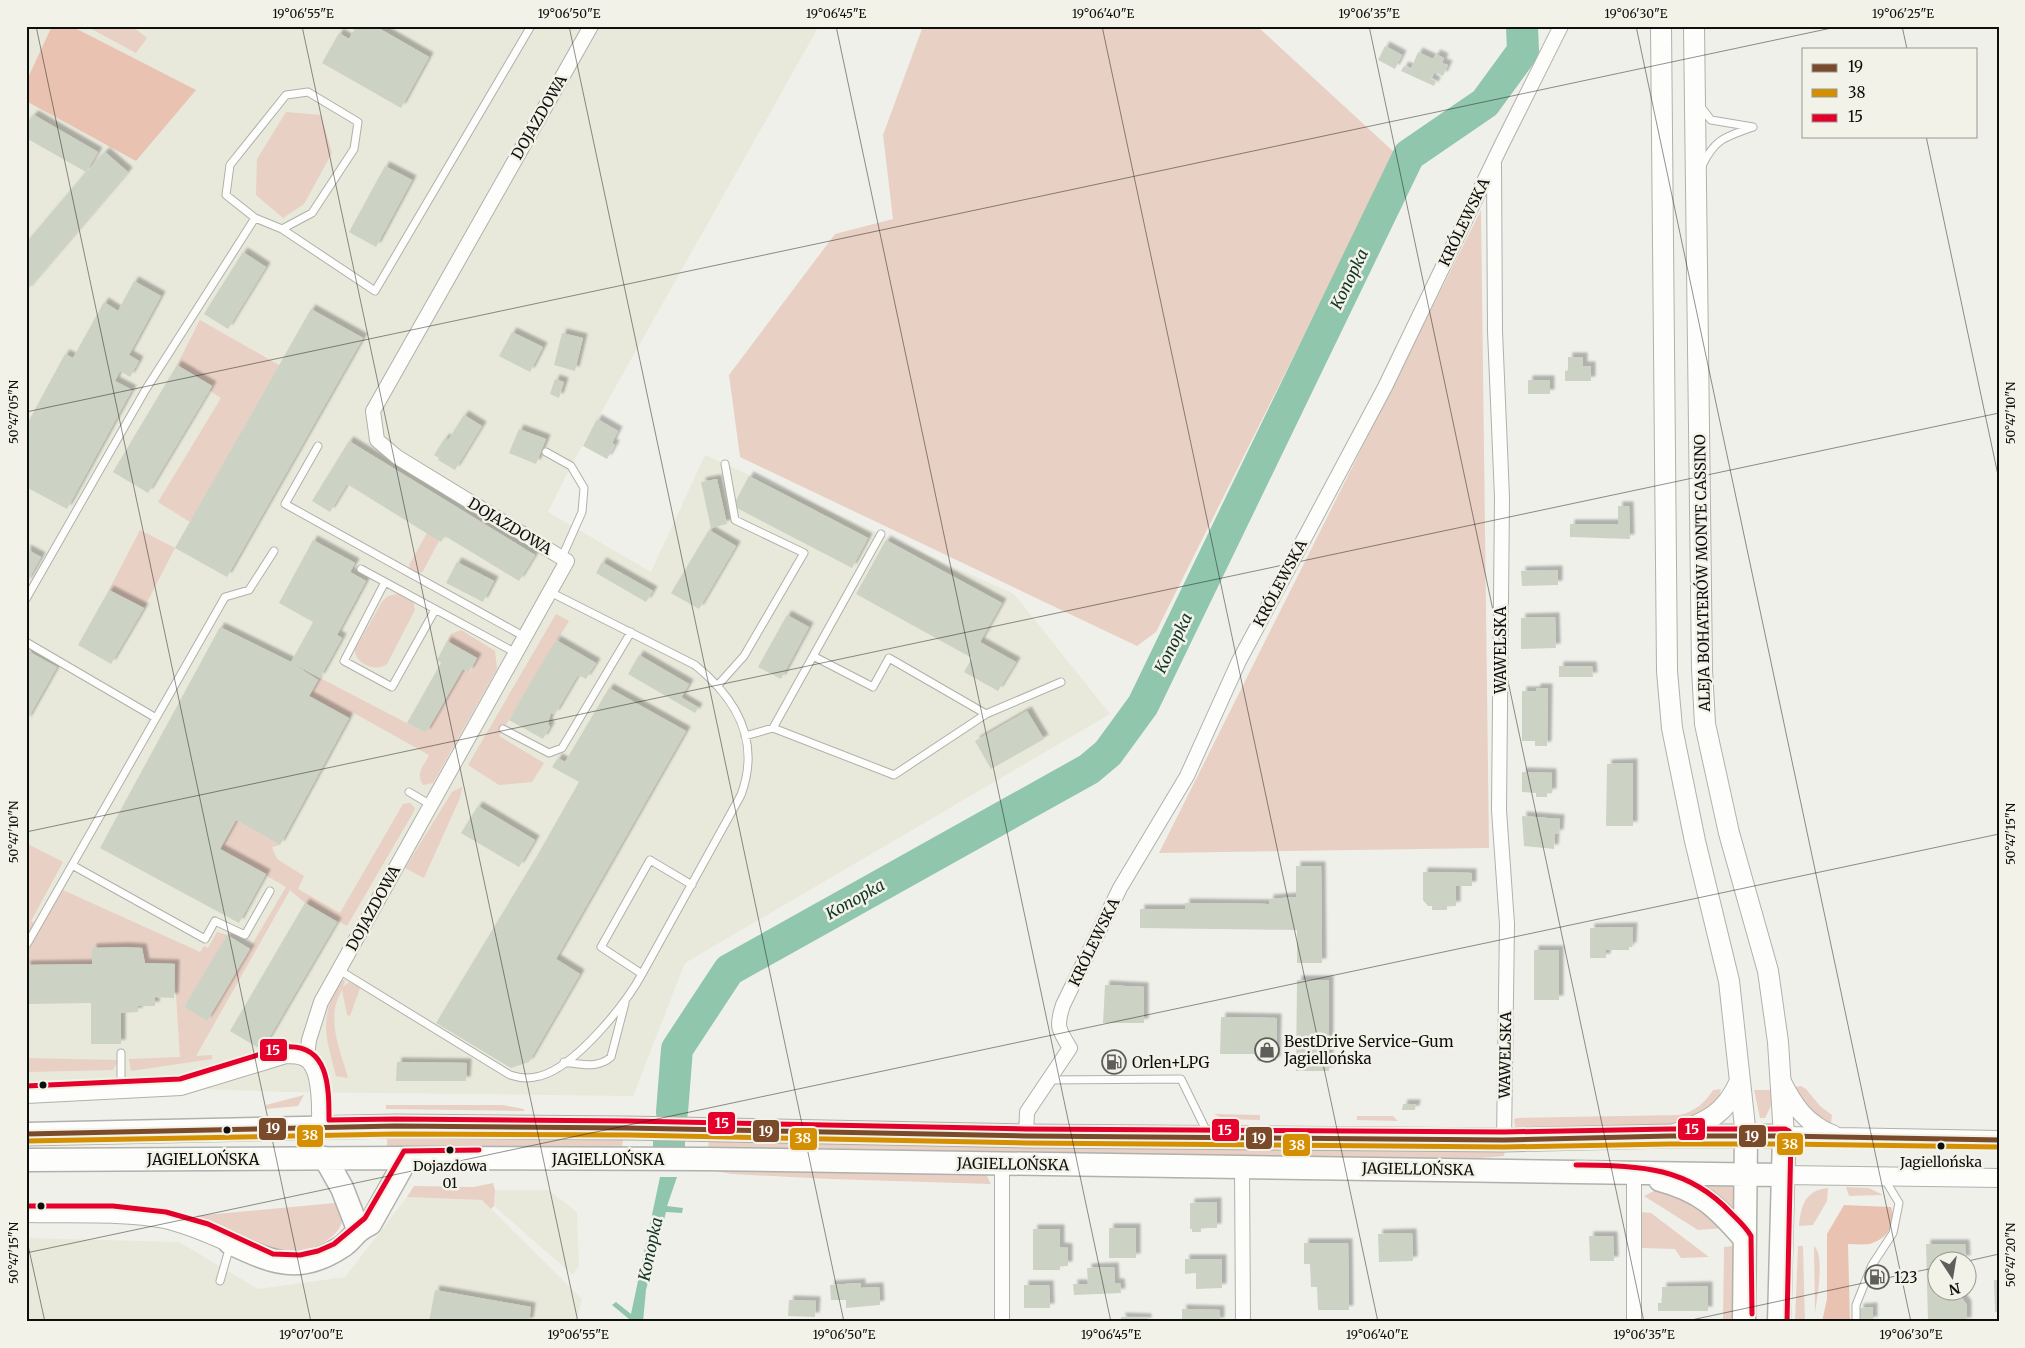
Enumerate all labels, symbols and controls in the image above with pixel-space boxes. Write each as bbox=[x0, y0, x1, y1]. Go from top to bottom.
text: 19°06'55"E bbox=[272, 6, 334, 21]
text: 19°06'50"E bbox=[538, 6, 601, 21]
text: 19°06'45"E bbox=[806, 6, 866, 21]
text: 19°06'40"E bbox=[1072, 6, 1134, 21]
text: 19°06'35"E bbox=[1338, 6, 1400, 21]
text: 19°06'30"E bbox=[1605, 6, 1668, 21]
text: 19°06'25"E bbox=[1872, 6, 1934, 21]
legend bbox=[1802, 48, 1978, 138]
text: 19 bbox=[1848, 57, 1863, 76]
street label: DOJAZDOWA bbox=[507, 71, 571, 163]
text: 38 bbox=[1848, 83, 1865, 102]
text: 15 bbox=[1848, 107, 1863, 126]
street label: KRÓLEWSKA bbox=[1434, 174, 1494, 269]
water label: Konopka bbox=[1325, 246, 1372, 313]
text: 50°47'05"N bbox=[6, 379, 21, 444]
text: 50°47'10"N bbox=[2003, 381, 2018, 444]
street label: ALEJA BOHATERÓW MONTE CASSINO bbox=[1689, 434, 1714, 713]
street label: DOJAZDOWA bbox=[465, 493, 556, 559]
street label: KRÓLEWSKA bbox=[1248, 535, 1311, 630]
street label: WAWELSKA bbox=[1491, 606, 1510, 695]
water label: Konopka bbox=[1149, 610, 1196, 677]
text: 50°47'10"N bbox=[6, 800, 21, 863]
text: 50°47'15"N bbox=[2003, 802, 2018, 865]
street label: DOJAZDOWA bbox=[342, 862, 404, 954]
water label: Konopka bbox=[821, 875, 888, 924]
street label: KRÓLEWSKA bbox=[1064, 894, 1124, 989]
street label: WAWELSKA bbox=[1495, 1011, 1515, 1100]
place label: BestDrive Service-Gum Jagiellońska bbox=[1283, 1032, 1454, 1068]
shop icon: BestDrive Service-Gum Jagiellońska bbox=[1254, 1037, 1280, 1063]
line badge: 15 bbox=[259, 1038, 288, 1062]
text: 15 bbox=[266, 1041, 280, 1059]
fuel station icon: Orlen+LPG bbox=[1101, 1049, 1127, 1075]
place label: Orlen+LPG bbox=[1132, 1053, 1210, 1072]
unlabelled marker bbox=[38, 1080, 48, 1090]
line badge: 15 bbox=[707, 1111, 736, 1135]
text: 15 bbox=[715, 1114, 729, 1132]
line badge: 19 bbox=[258, 1117, 287, 1141]
line badge: 15 bbox=[1677, 1117, 1706, 1141]
line badge: 15 bbox=[1211, 1118, 1240, 1142]
text: 19 bbox=[266, 1119, 280, 1137]
line badge: 19 bbox=[752, 1119, 780, 1143]
text: 15 bbox=[1685, 1120, 1699, 1138]
text: 15 bbox=[1218, 1121, 1232, 1139]
text: 19 bbox=[759, 1122, 773, 1140]
line badge: 38 bbox=[296, 1124, 324, 1148]
line badge: 19 bbox=[1738, 1124, 1767, 1148]
unlabelled marker bbox=[222, 1125, 232, 1135]
text: 38 bbox=[302, 1126, 319, 1144]
line badge: 19 bbox=[1245, 1126, 1273, 1150]
line badge: 38 bbox=[789, 1127, 818, 1151]
text: 19 bbox=[1745, 1127, 1759, 1145]
text: 38 bbox=[795, 1129, 812, 1147]
text: 19 bbox=[1252, 1129, 1266, 1147]
line badge: 38 bbox=[1776, 1132, 1804, 1156]
line badge: 38 bbox=[1282, 1133, 1311, 1157]
text: 38 bbox=[1782, 1135, 1799, 1153]
text: 38 bbox=[1289, 1136, 1306, 1154]
marker: Jagiellońska bbox=[1936, 1141, 1946, 1151]
marker: Dojazdowa 01 bbox=[445, 1145, 455, 1155]
street label: JAGIELLOŃSKA bbox=[146, 1149, 260, 1169]
street label: JAGIELLOŃSKA bbox=[551, 1149, 665, 1169]
street label: JAGIELLOŃSKA bbox=[956, 1153, 1070, 1174]
place label: Jagiellońska bbox=[1899, 1153, 1982, 1171]
place label: Dojazdowa 01 bbox=[413, 1157, 488, 1192]
street label: JAGIELLOŃSKA bbox=[1361, 1158, 1475, 1179]
unlabelled marker bbox=[36, 1201, 46, 1211]
water label: Konopka bbox=[633, 1215, 666, 1284]
text: 50°47'15"N bbox=[6, 1221, 21, 1284]
text: 50°47'20"N bbox=[2003, 1222, 2018, 1287]
north arrow bbox=[1928, 1250, 1978, 1300]
fuel station icon: 123 bbox=[1864, 1264, 1890, 1290]
place label: 123 bbox=[1894, 1268, 1918, 1287]
text: N bbox=[1947, 1279, 1962, 1299]
text: 19°07'00"E bbox=[279, 1327, 343, 1342]
text: 19°06'55"E bbox=[547, 1327, 609, 1342]
text: 19°06'50"E bbox=[813, 1327, 876, 1342]
text: 19°06'45"E bbox=[1081, 1327, 1141, 1342]
text: 19°06'40"E bbox=[1346, 1327, 1408, 1342]
text: 19°06'35"E bbox=[1613, 1327, 1675, 1342]
text: 19°06'30"E bbox=[1880, 1327, 1943, 1342]

